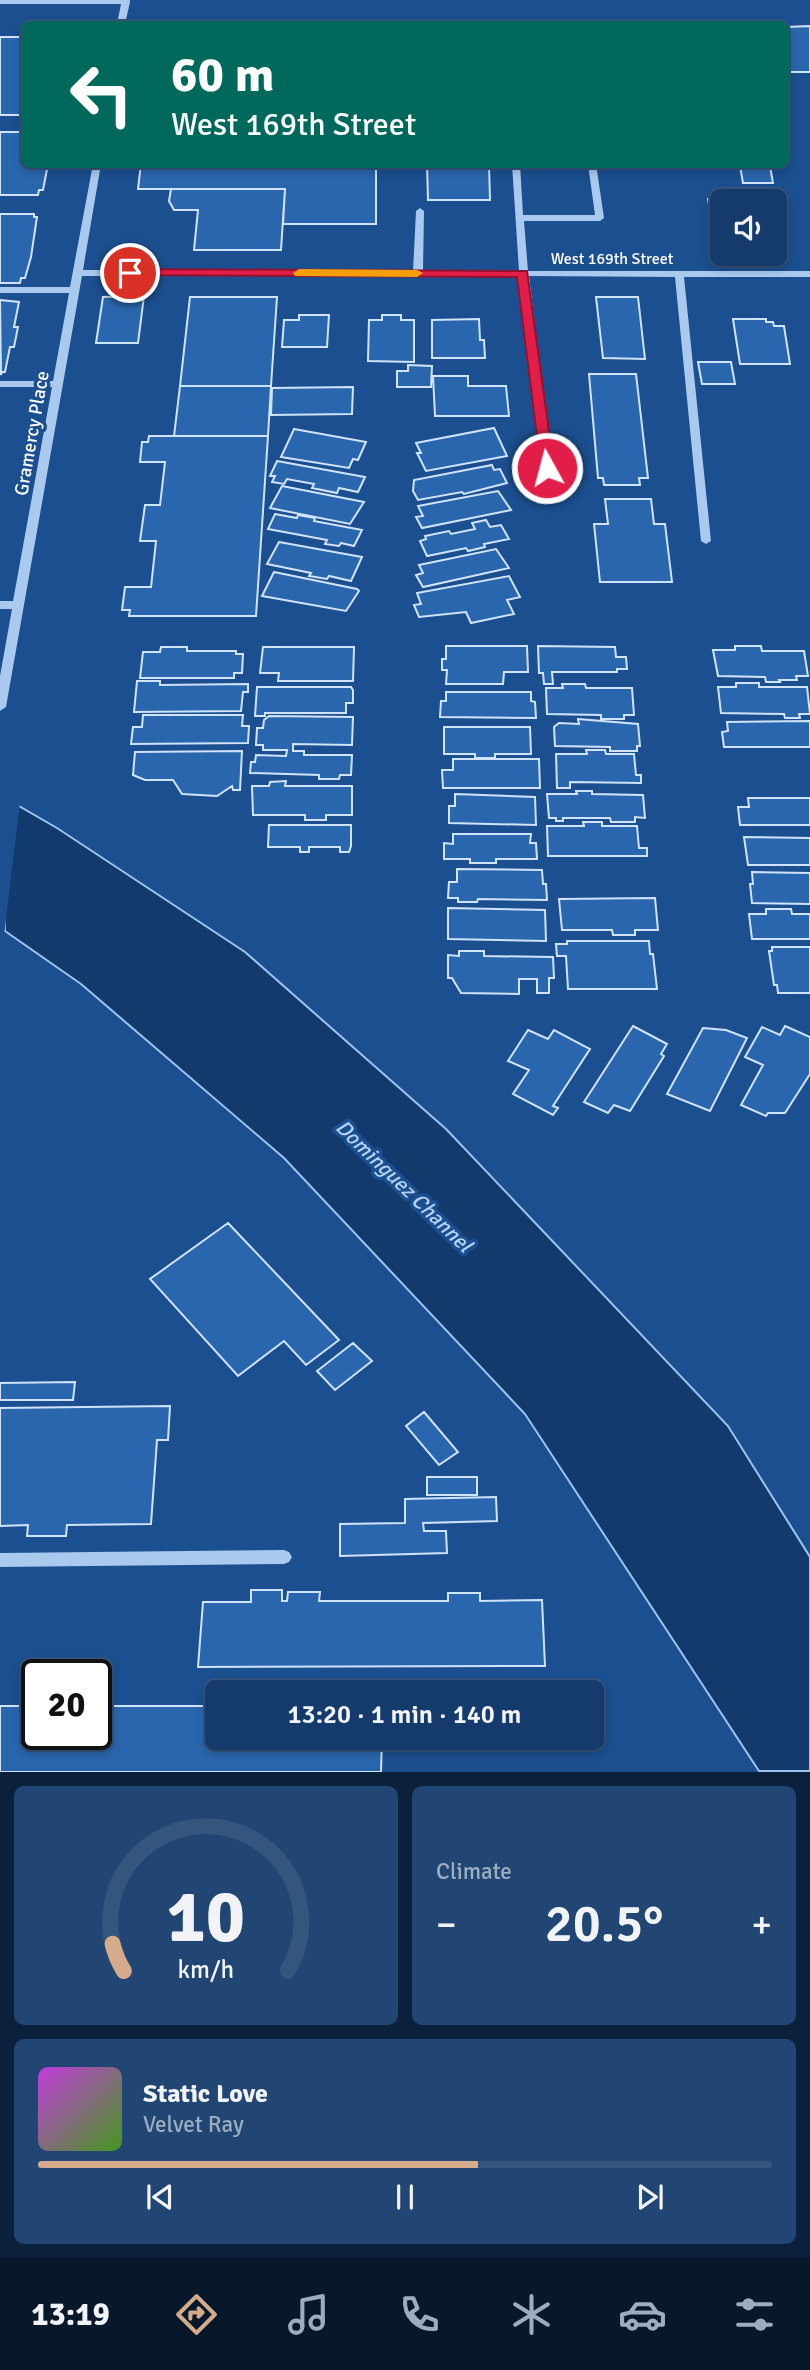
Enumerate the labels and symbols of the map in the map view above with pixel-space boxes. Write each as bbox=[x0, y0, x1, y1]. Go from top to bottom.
pin bbox=[100, 243, 160, 303]
street label: West 169th Street bbox=[551, 249, 674, 269]
street label: Gramercy Place bbox=[9, 369, 55, 497]
position arrow bbox=[510, 431, 584, 505]
water label: Dominguez Channel bbox=[330, 1114, 479, 1259]
speed limit sign: 20 bbox=[21, 1659, 112, 1750]

